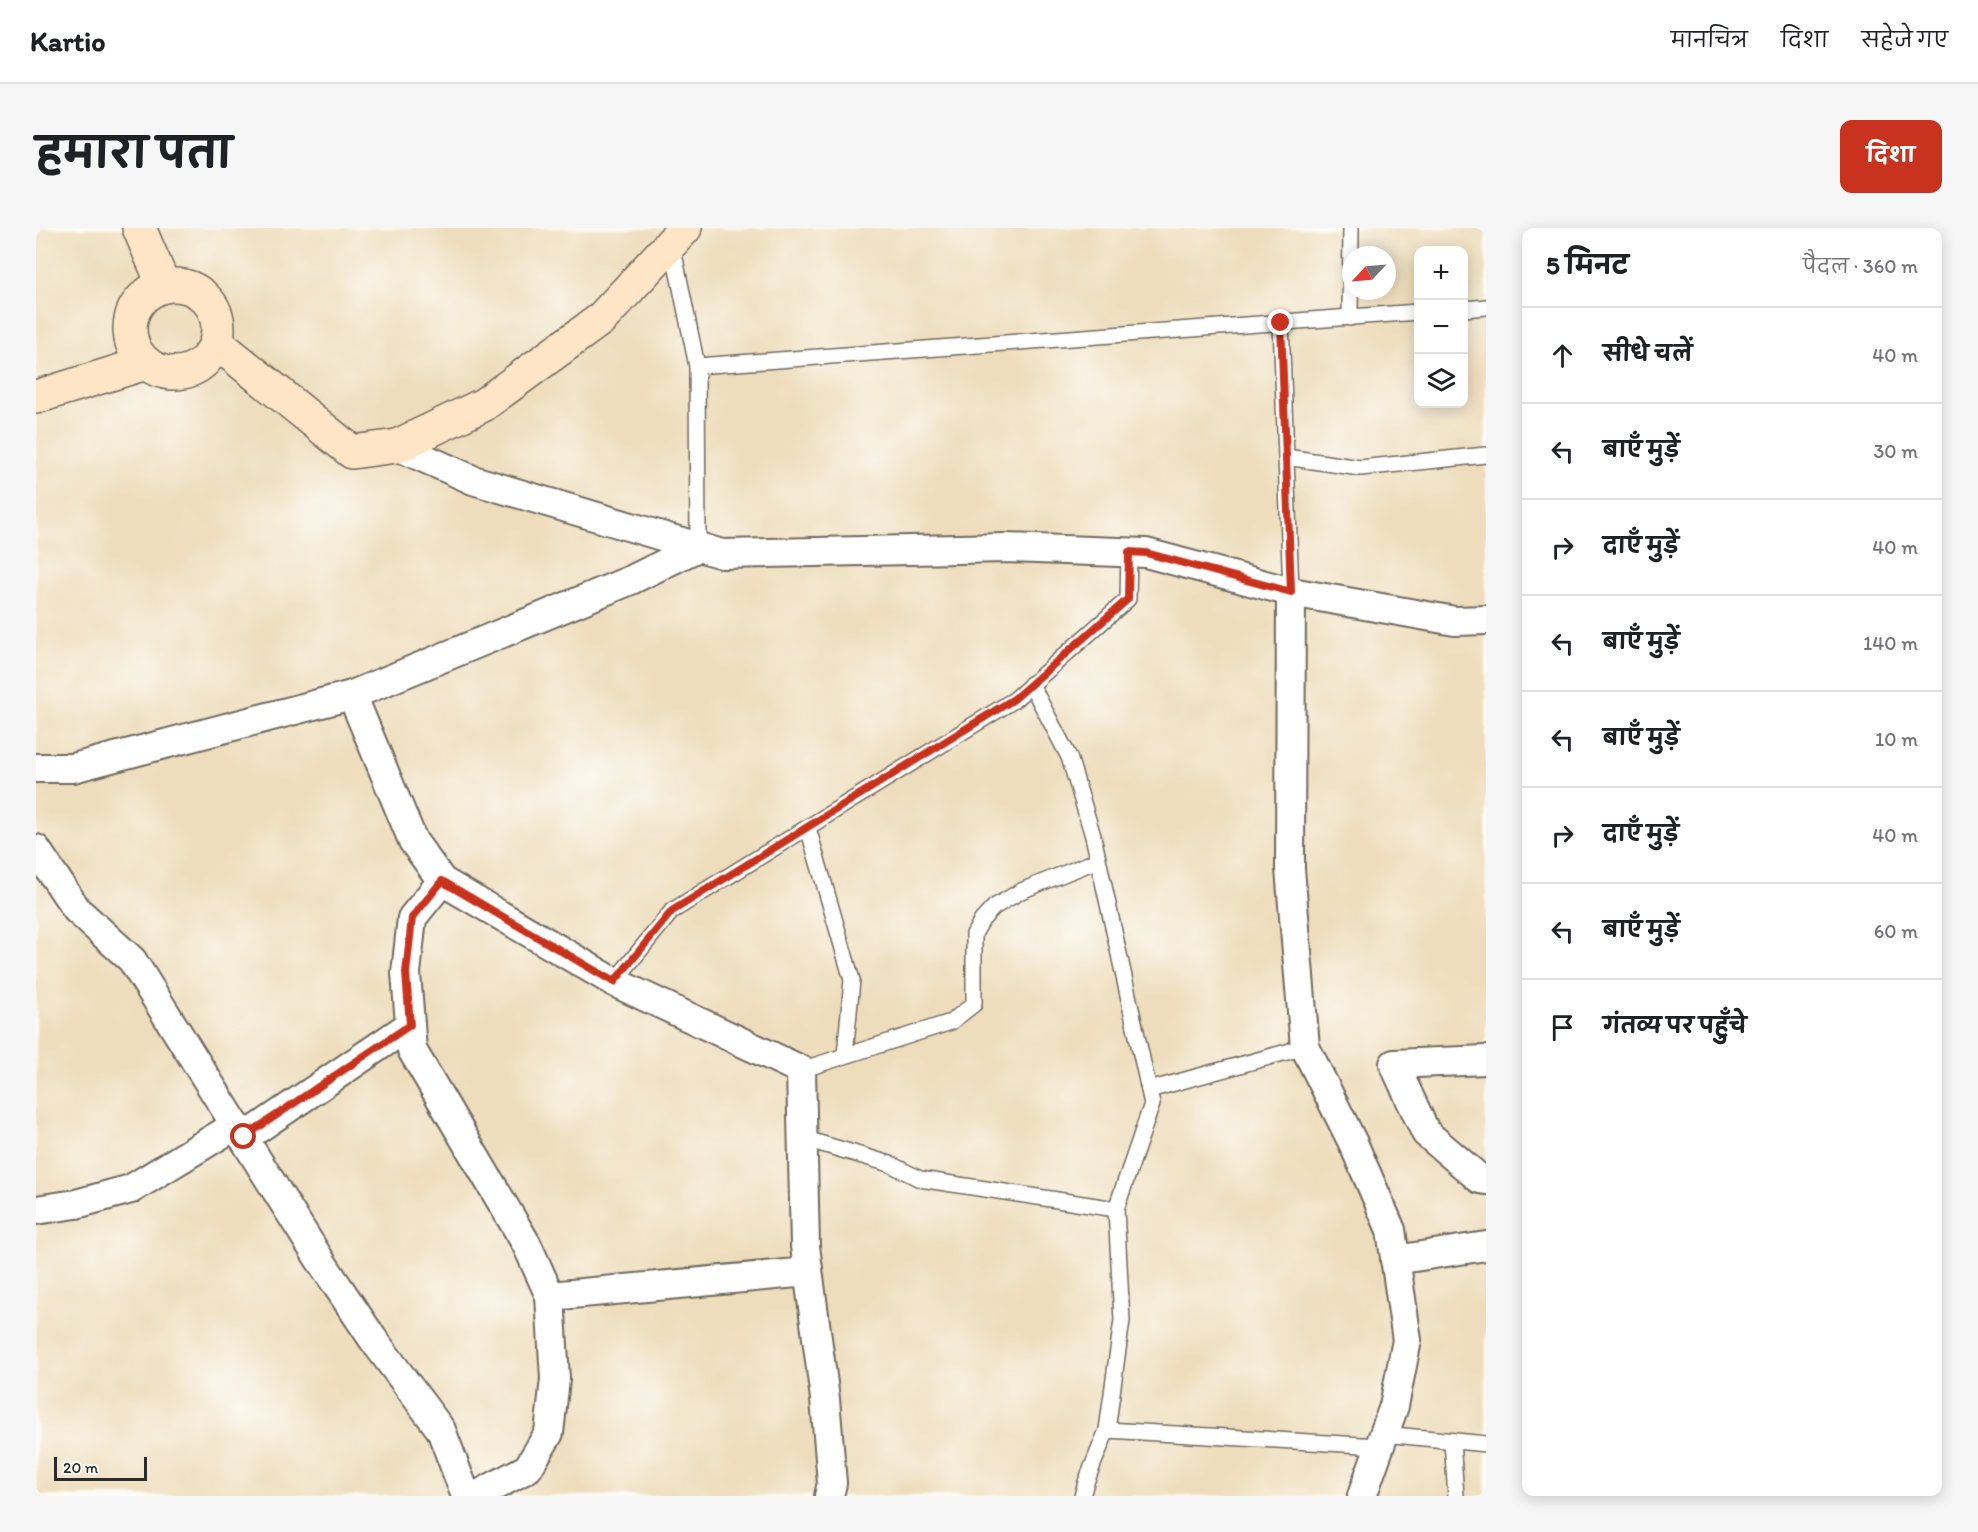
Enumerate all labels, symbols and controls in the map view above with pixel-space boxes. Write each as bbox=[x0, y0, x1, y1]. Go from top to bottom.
text: Kartio bbox=[30, 24, 105, 58]
text: मानचित्र bbox=[1671, 27, 1748, 52]
text: दिशा bbox=[1781, 27, 1828, 52]
text: सहेजे गए bbox=[1861, 27, 1948, 52]
button: दिशा bbox=[1840, 120, 1942, 193]
text: हमारा पता bbox=[36, 127, 232, 178]
north arrow bbox=[1342, 246, 1396, 300]
map controls bbox=[1414, 246, 1468, 408]
button: + bbox=[1414, 246, 1468, 300]
text: 5 मिनट bbox=[1546, 249, 1629, 281]
text: पैदल · 360 m bbox=[1803, 254, 1918, 278]
button: − bbox=[1414, 300, 1468, 354]
route end bbox=[1267, 309, 1293, 335]
icon: ahead bbox=[1546, 339, 1579, 372]
text: सीधे चलें bbox=[1603, 340, 1692, 367]
text: 40 m bbox=[1872, 343, 1918, 367]
button: layers bbox=[1414, 354, 1468, 408]
icon: left bbox=[1546, 435, 1579, 468]
text: बाएँ मुड़ें bbox=[1603, 436, 1680, 463]
text: 30 m bbox=[1873, 439, 1918, 463]
icon: right bbox=[1546, 531, 1579, 564]
text: दाएँ मुड़ें bbox=[1603, 532, 1679, 559]
text: 40 m bbox=[1872, 535, 1918, 559]
icon: left bbox=[1546, 627, 1579, 660]
text: बाएँ मुड़ें bbox=[1603, 628, 1680, 655]
text: 140 m bbox=[1863, 631, 1918, 655]
icon: left bbox=[1546, 723, 1579, 756]
text: बाएँ मुड़ें bbox=[1603, 724, 1680, 751]
text: 10 m bbox=[1875, 727, 1918, 751]
icon: right bbox=[1546, 819, 1579, 852]
text: दाएँ मुड़ें bbox=[1603, 820, 1679, 847]
text: 40 m bbox=[1872, 823, 1918, 847]
icon: left bbox=[1546, 915, 1579, 948]
text: बाएँ मुड़ें bbox=[1603, 916, 1680, 943]
text: 60 m bbox=[1874, 919, 1918, 943]
icon: arrive bbox=[1546, 1011, 1579, 1044]
text: गंतव्य पर पहुँचे bbox=[1603, 1012, 1747, 1039]
route start bbox=[230, 1123, 256, 1149]
scale bar bbox=[54, 1454, 147, 1482]
text: 20 m bbox=[63, 1458, 98, 1477]

